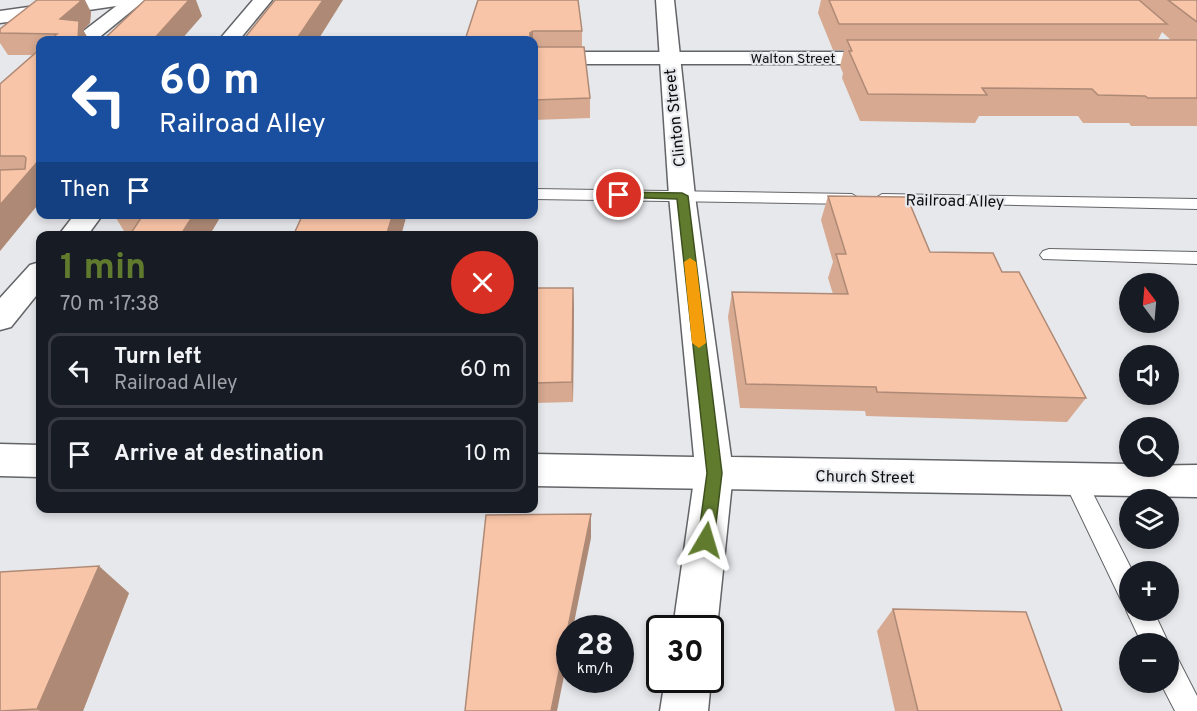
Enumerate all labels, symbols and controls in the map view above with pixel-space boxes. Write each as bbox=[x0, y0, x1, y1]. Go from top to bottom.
street label: Walton Street bbox=[750, 51, 836, 68]
text: 60 m bbox=[159, 56, 260, 109]
icon: left bbox=[60, 60, 138, 138]
street label: Clinton Street bbox=[661, 68, 691, 168]
text: Railroad Alley bbox=[159, 108, 326, 142]
pin bbox=[593, 169, 644, 220]
icon: arrive bbox=[122, 174, 155, 207]
text: Then bbox=[60, 177, 110, 204]
icon: arrive bbox=[602, 178, 635, 211]
street label: Railroad Alley bbox=[905, 191, 1005, 213]
text: 1 min bbox=[60, 246, 146, 292]
button: close bbox=[451, 251, 514, 314]
north arrow bbox=[1119, 273, 1179, 333]
map controls bbox=[1119, 273, 1179, 693]
text: 70 m · 17:38 bbox=[60, 292, 160, 318]
text: Turn left bbox=[114, 344, 202, 371]
button: sound bbox=[1119, 345, 1179, 405]
icon: left bbox=[63, 354, 96, 387]
text: 60 m bbox=[460, 357, 511, 384]
text: Railroad Alley bbox=[114, 371, 238, 397]
button: search bbox=[1119, 417, 1179, 477]
icon: arrive bbox=[63, 438, 96, 471]
text: Arrive at destination bbox=[114, 441, 324, 468]
text: 10 m bbox=[465, 441, 511, 468]
street label: Church Street bbox=[815, 467, 915, 489]
button: layers bbox=[1119, 489, 1179, 549]
position arrow bbox=[674, 508, 738, 572]
button: + bbox=[1119, 561, 1179, 621]
speed limit sign: 30 bbox=[646, 615, 724, 693]
text: 28 bbox=[576, 628, 614, 665]
button: − bbox=[1119, 633, 1179, 693]
text: km/h bbox=[577, 660, 613, 679]

